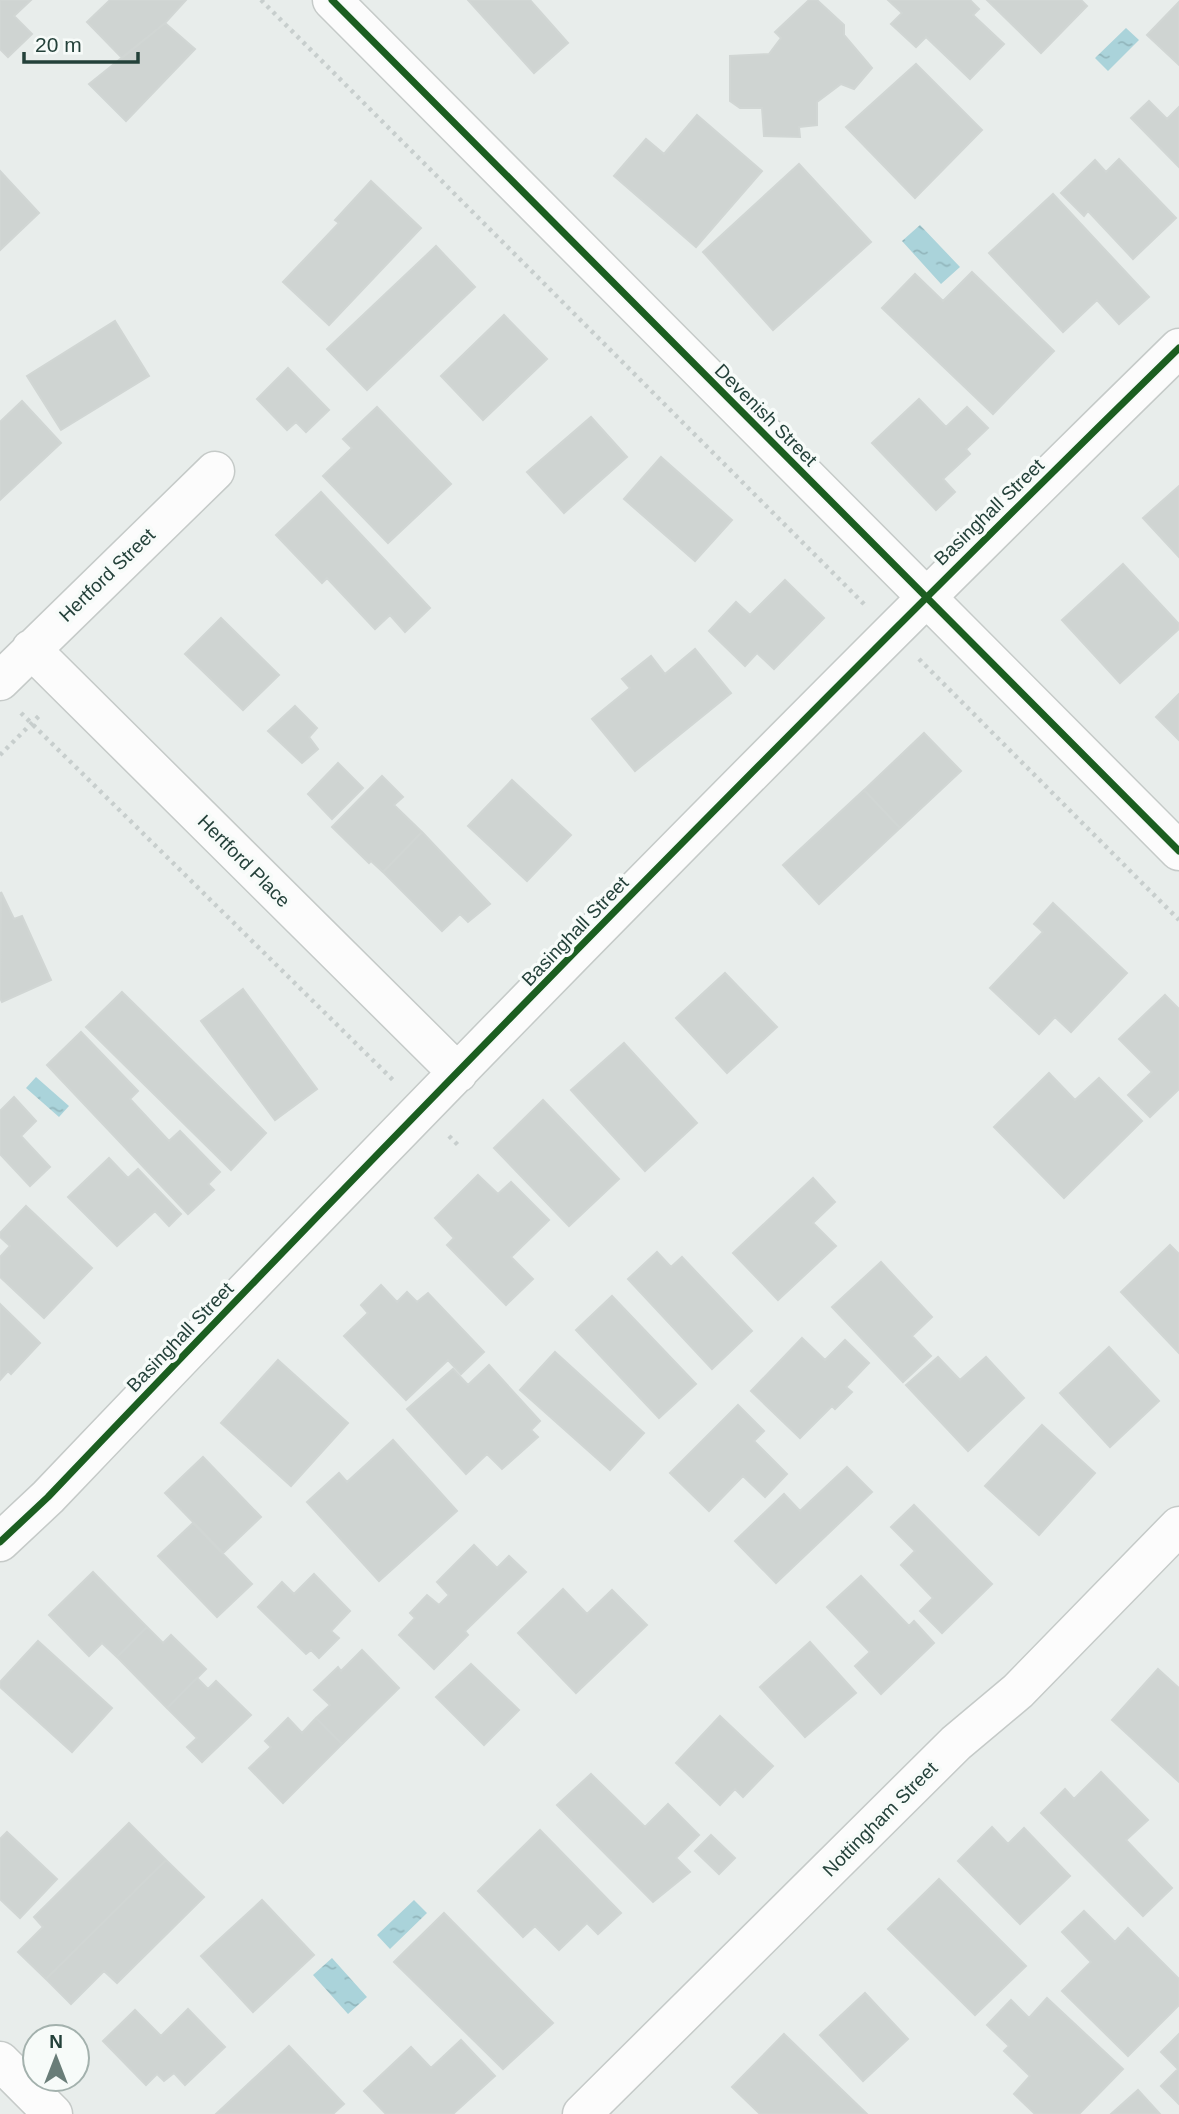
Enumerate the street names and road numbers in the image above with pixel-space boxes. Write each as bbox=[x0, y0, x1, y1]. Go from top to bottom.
street label: Devenish Street bbox=[711, 360, 822, 471]
street label: Basinghall Street bbox=[930, 454, 1048, 569]
street label: Hertford Street bbox=[55, 524, 160, 626]
street label: Hertford Place bbox=[194, 811, 294, 911]
street label: Basinghall Street bbox=[518, 872, 633, 990]
street label: Basinghall Street bbox=[123, 1278, 238, 1396]
street label: Nottingham Street bbox=[818, 1757, 942, 1881]

